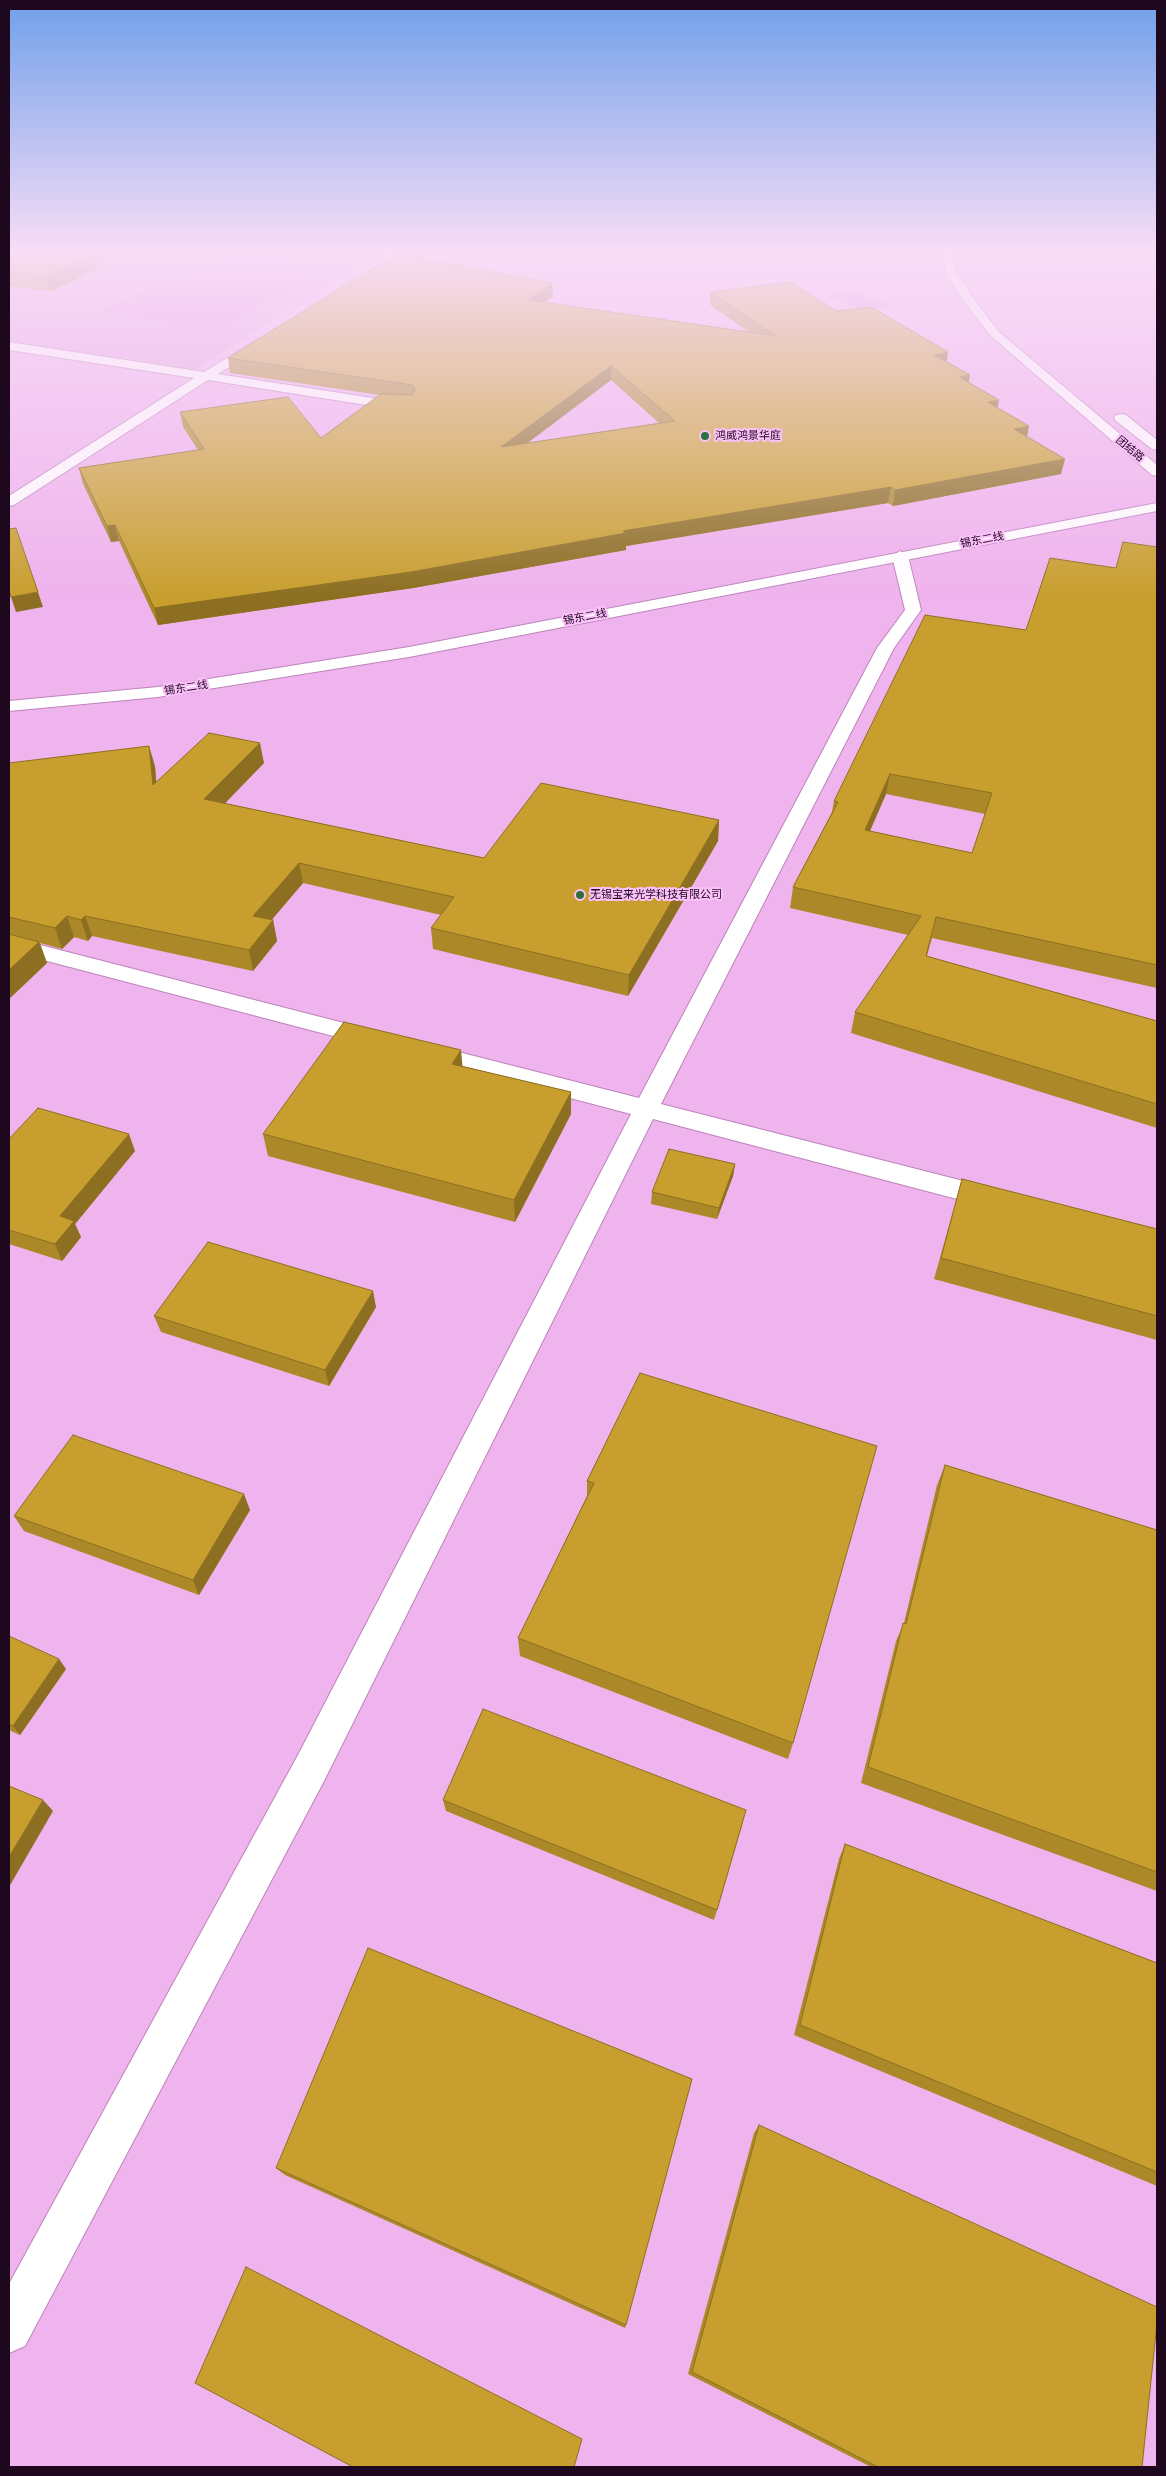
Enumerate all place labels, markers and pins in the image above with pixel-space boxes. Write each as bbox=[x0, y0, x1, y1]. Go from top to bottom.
place label: 鸿威鸿景华庭 bbox=[715, 429, 781, 443]
marker: 鸿威鸿景华庭 bbox=[699, 430, 711, 442]
place label: 无锡宝来光学科技有限公司 bbox=[590, 888, 722, 902]
marker: 无锡宝来光学科技有限公司 bbox=[574, 889, 586, 901]

